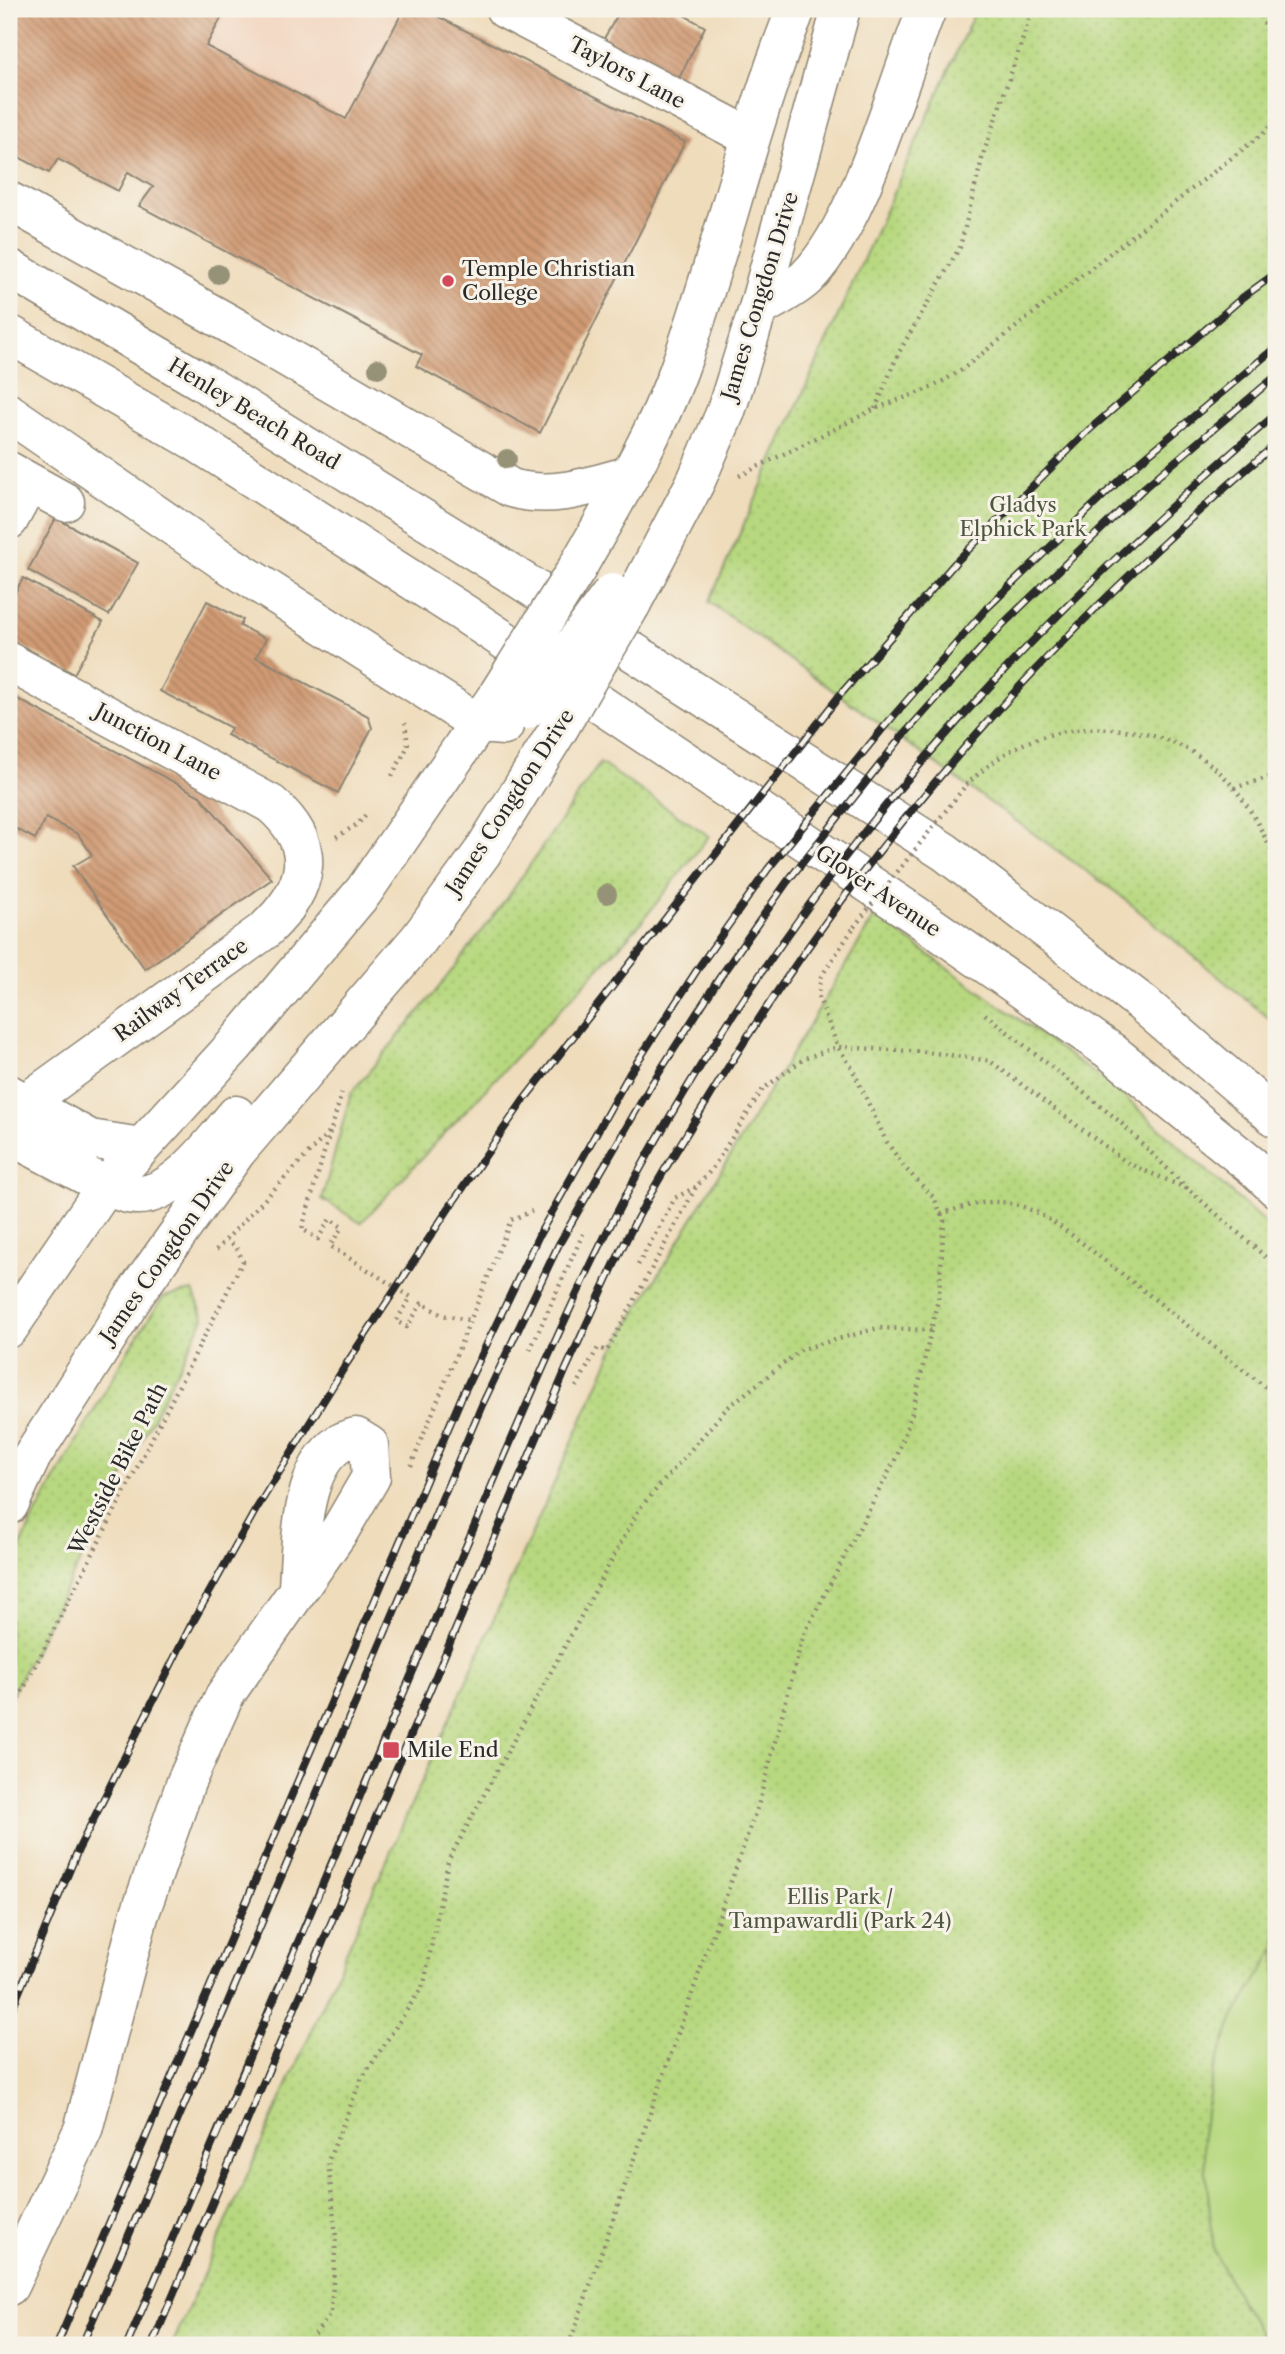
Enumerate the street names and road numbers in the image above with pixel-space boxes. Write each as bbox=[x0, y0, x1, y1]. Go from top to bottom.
street label: Taylors Lane bbox=[565, 31, 690, 114]
street label: James Congdon Drive bbox=[715, 189, 803, 406]
street label: Henley Beach Road bbox=[164, 352, 345, 475]
street label: Junction Lane bbox=[88, 696, 226, 785]
street label: James Congdon Drive bbox=[439, 704, 579, 902]
street label: Glover Avenue bbox=[811, 839, 946, 942]
street label: Railway Terrace bbox=[109, 933, 252, 1046]
street label: James Congdon Drive bbox=[93, 1156, 239, 1350]
street label: Westside Bike Path bbox=[63, 1378, 172, 1560]

